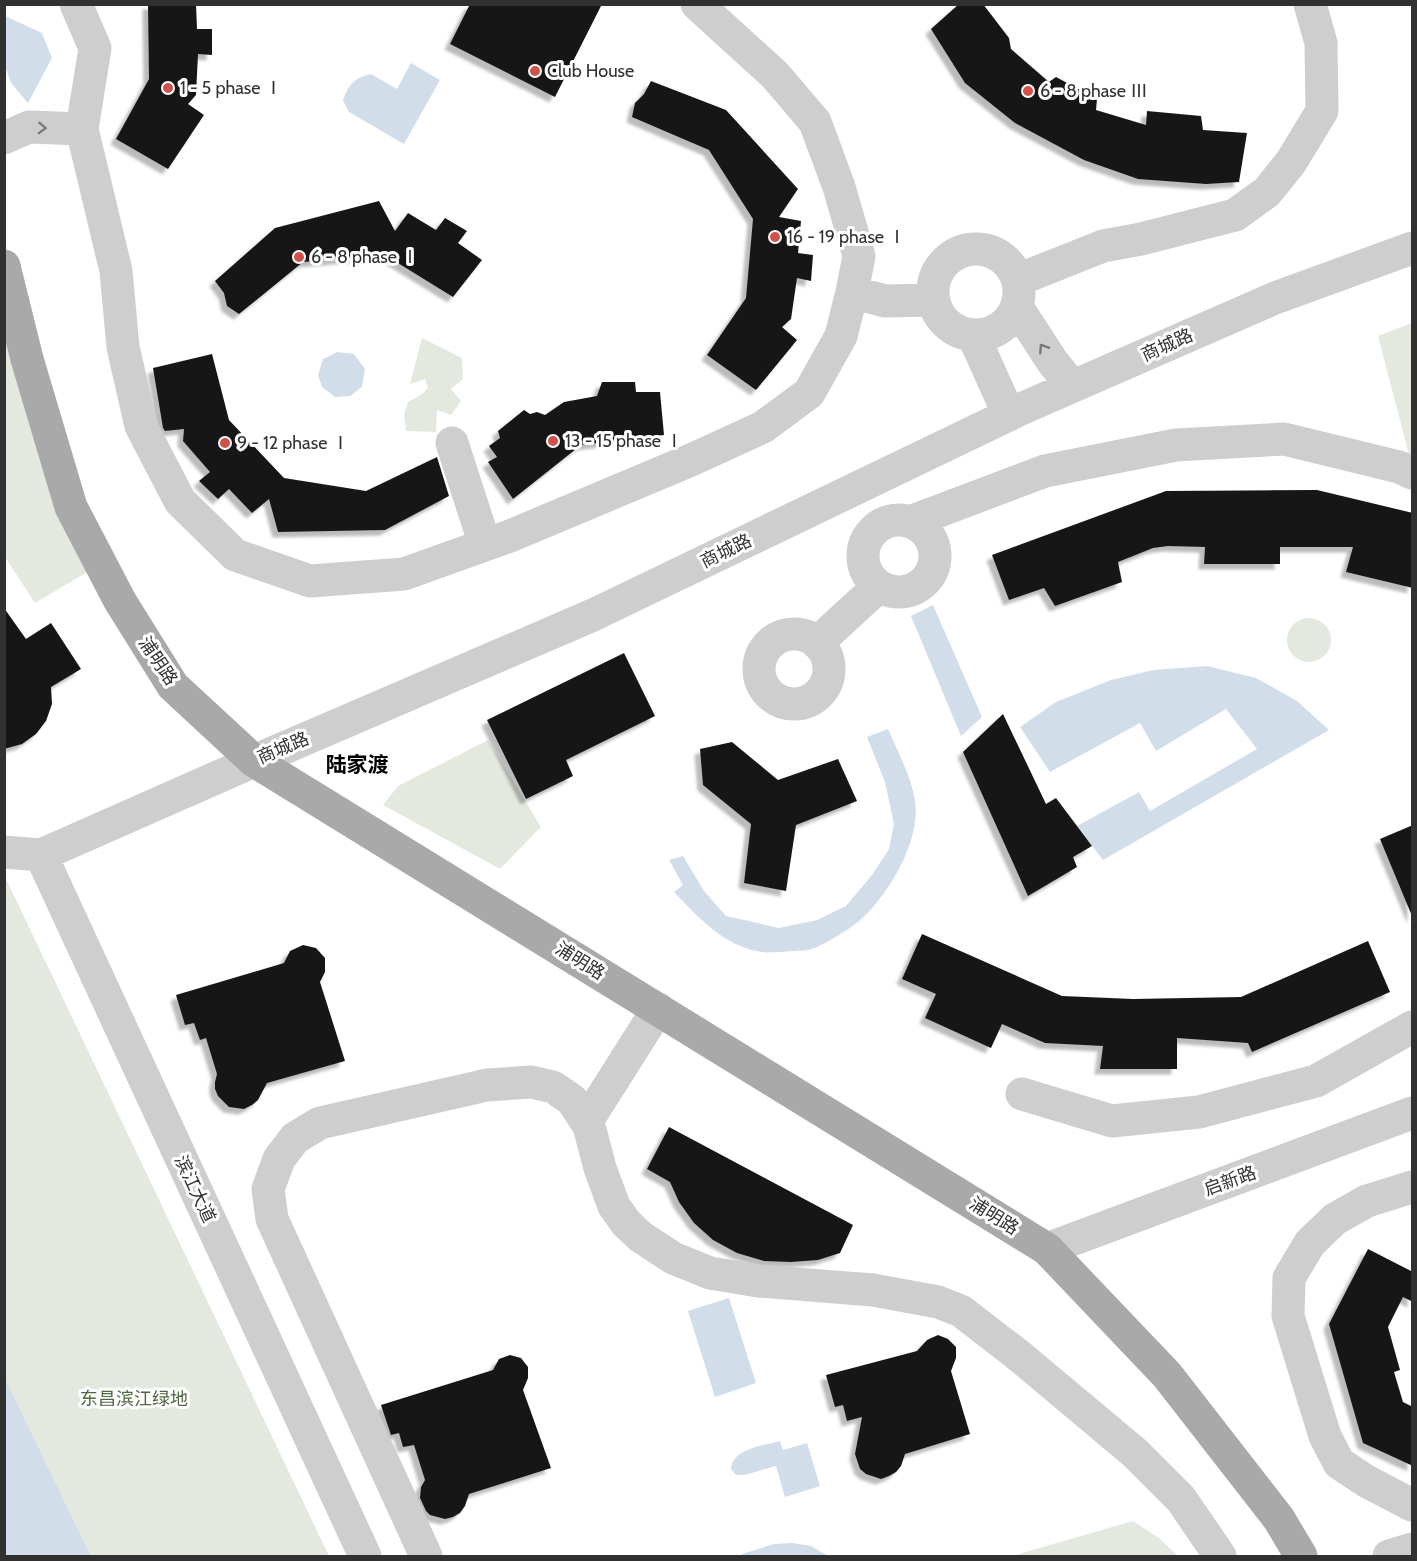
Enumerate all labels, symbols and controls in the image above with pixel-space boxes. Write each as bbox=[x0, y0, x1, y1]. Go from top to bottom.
place label: Club House bbox=[547, 60, 634, 82]
marker: Club House bbox=[528, 64, 542, 78]
place label: 1 - 5 phase Ⅰ bbox=[180, 77, 283, 99]
place label: 6 - 8 phase Ⅲ bbox=[1040, 80, 1148, 102]
marker: 1 - 5 phase Ⅰ bbox=[161, 81, 175, 95]
marker: 6 - 8 phase Ⅲ bbox=[1021, 84, 1035, 98]
one-way arrow bbox=[38, 121, 47, 134]
place label: 16 - 19 phase Ⅰ bbox=[787, 226, 906, 248]
marker: 16 - 19 phase Ⅰ bbox=[768, 230, 782, 244]
place label: 6 - 8 phase Ⅰ bbox=[311, 246, 419, 268]
marker: 6 - 8 phase Ⅰ bbox=[292, 250, 306, 264]
street label: 商城路 bbox=[1138, 324, 1196, 366]
one-way arrow bbox=[1039, 344, 1051, 354]
place label: 13 - 15 phase Ⅰ bbox=[565, 430, 683, 452]
place label: 9 - 12 phase Ⅰ bbox=[237, 432, 349, 454]
marker: 13 - 15 phase Ⅰ bbox=[546, 434, 560, 448]
marker: 9 - 12 phase Ⅰ bbox=[218, 436, 232, 450]
street label: 商城路 bbox=[697, 529, 755, 573]
street label: 浦明路 bbox=[134, 632, 182, 690]
street label: 商城路 bbox=[254, 727, 312, 769]
district label: 陆家渡 bbox=[326, 752, 389, 777]
street label: 浦明路 bbox=[551, 937, 609, 985]
street label: 滨江大道 bbox=[170, 1152, 220, 1226]
street label: 启新路 bbox=[1201, 1161, 1259, 1201]
street label: 浦明路 bbox=[965, 1192, 1023, 1240]
park label: 东昌滨江绿地 bbox=[80, 1388, 188, 1410]

